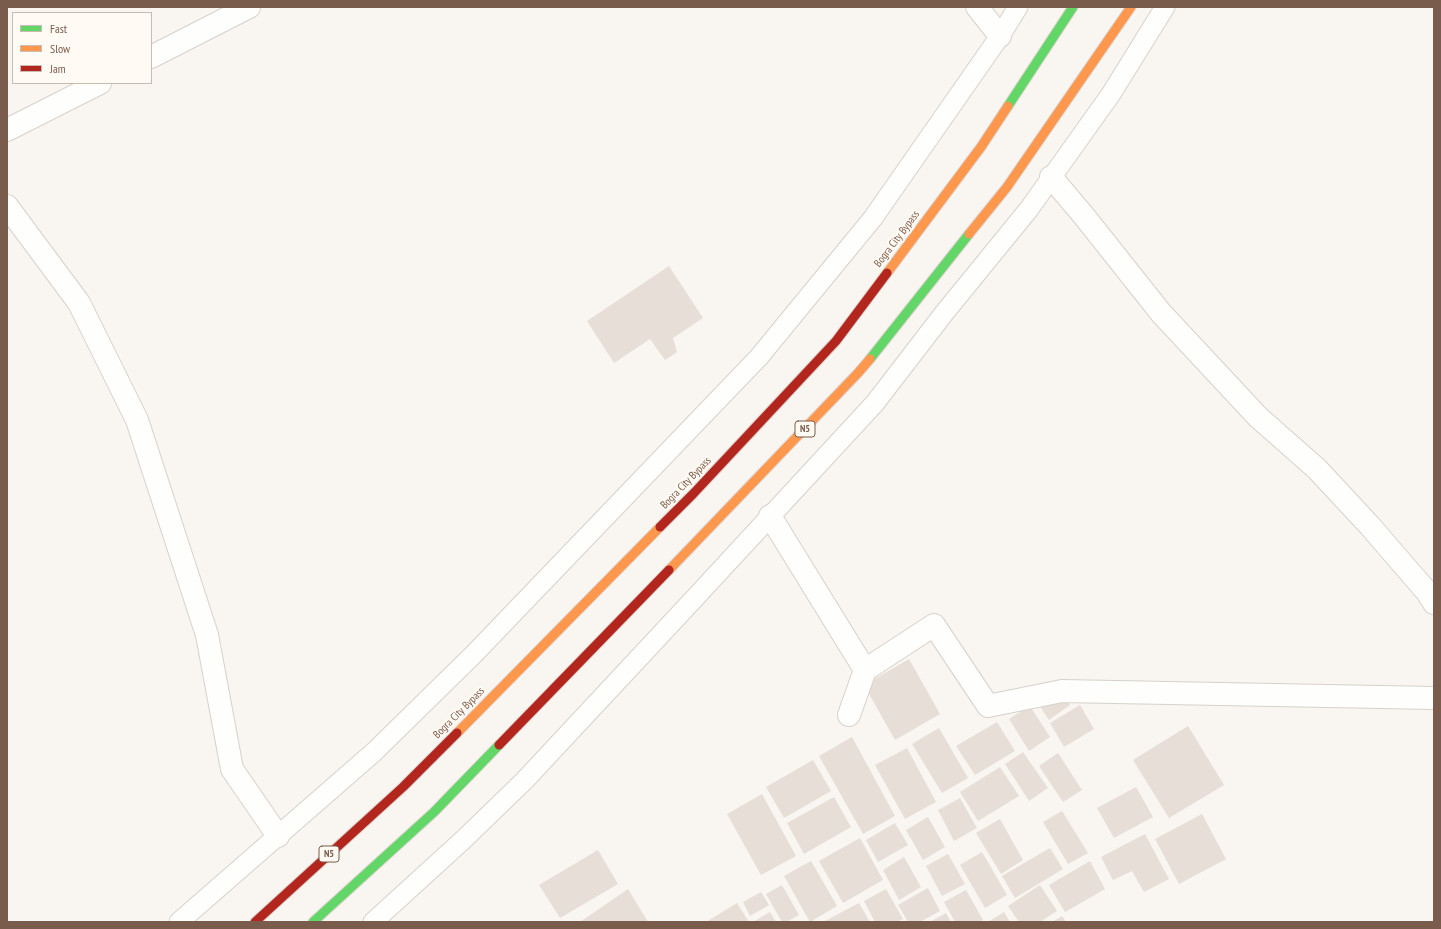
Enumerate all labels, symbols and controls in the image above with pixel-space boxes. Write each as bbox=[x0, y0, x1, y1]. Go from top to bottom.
legend bbox=[12, 12, 152, 84]
text: Fast bbox=[50, 21, 67, 36]
text: Slow bbox=[50, 41, 70, 56]
text: Jam bbox=[50, 61, 66, 76]
street label: Bogra City Bypass bbox=[872, 208, 922, 270]
road number: N5 bbox=[795, 421, 815, 437]
street label: Bogra City Bypass bbox=[658, 454, 714, 512]
street label: Bogra City Bypass bbox=[431, 685, 487, 741]
road number: N5 bbox=[319, 846, 339, 862]

